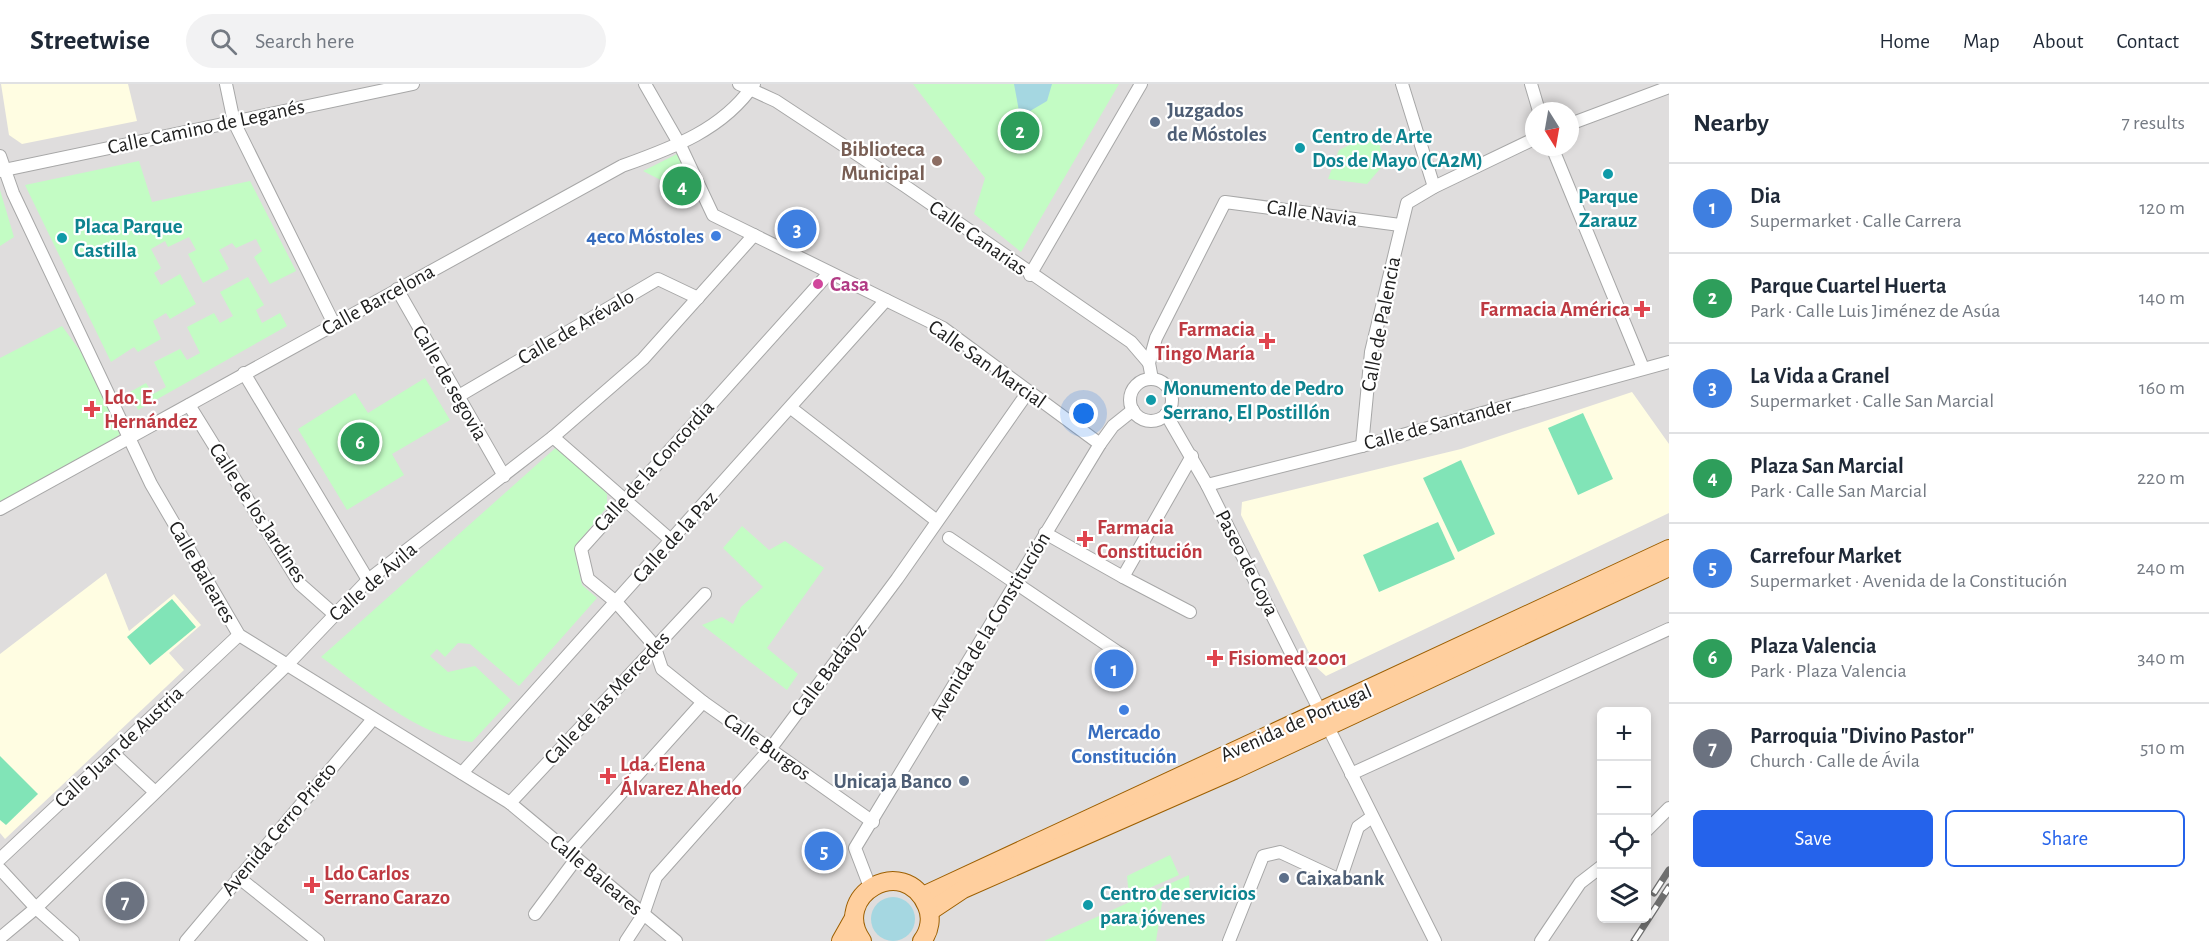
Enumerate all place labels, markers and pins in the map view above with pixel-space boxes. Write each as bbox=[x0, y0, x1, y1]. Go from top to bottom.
place label: Juzgados de Móstoles bbox=[1167, 100, 1267, 145]
pin: 2 bbox=[1000, 108, 1040, 154]
marker: Juzgados de Móstoles bbox=[1148, 115, 1162, 129]
place label: Centro de Arte Dos de Mayo (CA2M) bbox=[1312, 126, 1483, 171]
place label: Biblioteca Municipal bbox=[840, 139, 925, 184]
marker: Centro de Arte Dos de Mayo (CA2M) bbox=[1293, 141, 1307, 155]
marker: Biblioteca Municipal bbox=[930, 154, 944, 168]
pin: 4 bbox=[662, 164, 702, 208]
marker: Parque Zarauz bbox=[1601, 167, 1615, 181]
place label: Parque Zarauz bbox=[1578, 186, 1638, 231]
pin: 3 bbox=[778, 206, 816, 252]
place label: Placa Parque Castilla bbox=[74, 216, 183, 261]
place label: 4eco Móstoles bbox=[586, 226, 704, 247]
marker: 4eco Móstoles bbox=[709, 229, 723, 243]
marker: Placa Parque Castilla bbox=[55, 231, 69, 245]
place label: Casa bbox=[830, 274, 869, 295]
marker: Casa bbox=[811, 277, 825, 291]
place label: Farmacia América bbox=[1480, 299, 1630, 320]
marker: Farmacia América bbox=[1635, 302, 1649, 316]
place label: Farmacia Tingo María bbox=[1154, 319, 1255, 364]
marker: Farmacia Tingo María bbox=[1260, 334, 1274, 348]
place label: Monumento de Pedro Serrano, El Postillón bbox=[1163, 378, 1344, 423]
place label: Ldo. E. Hernández bbox=[104, 387, 198, 432]
marker: Monumento de Pedro Serrano, El Postillón bbox=[1144, 393, 1158, 407]
marker: Ldo. E. Hernández bbox=[85, 402, 99, 416]
pin: 6 bbox=[340, 420, 380, 464]
place label: Farmacia Constitución bbox=[1097, 517, 1203, 562]
marker: Farmacia Constitución bbox=[1078, 532, 1092, 546]
pin: 1 bbox=[1094, 646, 1134, 692]
place label: Fisiomed 2001 bbox=[1228, 648, 1347, 669]
marker: Fisiomed 2001 bbox=[1206, 649, 1224, 667]
marker: Mercado Constitución bbox=[1117, 703, 1131, 717]
place label: Mercado Constitución bbox=[1071, 722, 1177, 767]
place label: Lda. Elena Álvarez Ahedo bbox=[620, 754, 742, 799]
marker: Lda. Elena Álvarez Ahedo bbox=[601, 769, 615, 783]
place label: Unicaja Banco bbox=[833, 771, 952, 792]
marker: Unicaja Banco bbox=[957, 774, 971, 788]
pin: 5 bbox=[804, 828, 844, 873]
place label: Ldo Carlos Serrano Carazo bbox=[324, 863, 450, 908]
place label: Caixabank bbox=[1296, 868, 1385, 889]
marker: Caixabank bbox=[1277, 871, 1291, 885]
pin: 7 bbox=[106, 878, 144, 924]
marker: Ldo Carlos Serrano Carazo bbox=[305, 878, 319, 892]
place label: Centro de servicios para jóvenes bbox=[1100, 883, 1256, 928]
marker: Centro de servicios para jóvenes bbox=[1081, 898, 1095, 912]

